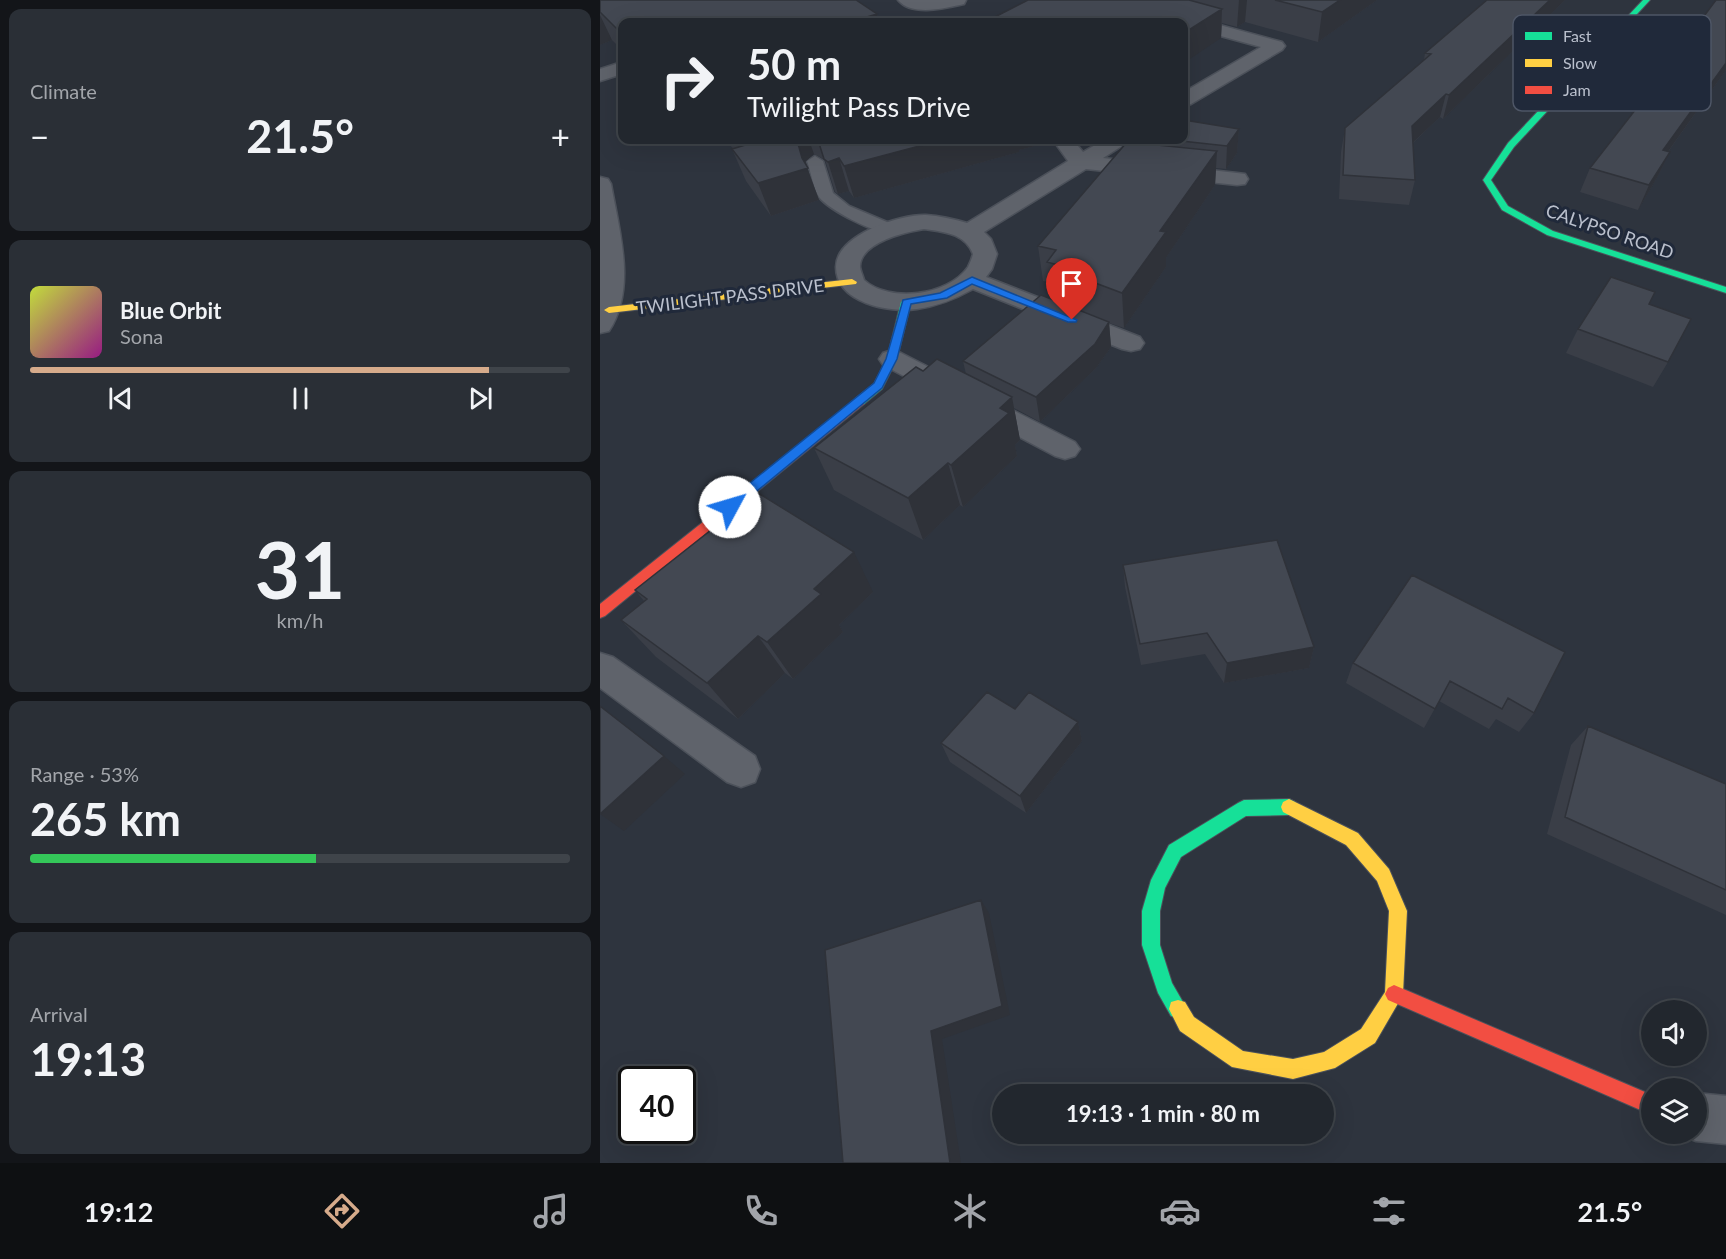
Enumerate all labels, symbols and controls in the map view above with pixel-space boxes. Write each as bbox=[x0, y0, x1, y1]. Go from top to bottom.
legend bbox=[1513, 15, 1711, 111]
text: Fast bbox=[1563, 26, 1592, 45]
text: 50 m bbox=[747, 39, 841, 89]
icon: right bbox=[648, 42, 726, 120]
text: Slow bbox=[1563, 53, 1597, 72]
text: Climate bbox=[30, 79, 97, 103]
text: Jam bbox=[1563, 80, 1591, 99]
text: Twilight Pass Drive bbox=[747, 90, 971, 123]
text: 21.5° bbox=[246, 109, 354, 163]
text: − bbox=[30, 116, 49, 156]
text: + bbox=[551, 116, 570, 156]
street label: CALYPSO ROAD bbox=[1543, 199, 1677, 263]
pin bbox=[1046, 258, 1097, 320]
icon: arrive bbox=[1055, 267, 1088, 300]
street label: TWILIGHT PASS DRIVE bbox=[635, 274, 825, 318]
text: Blue Orbit bbox=[120, 297, 221, 324]
text: Sona bbox=[120, 324, 163, 348]
icon: previous bbox=[104, 382, 137, 415]
icon: pause bbox=[284, 382, 317, 415]
icon: next bbox=[464, 382, 497, 415]
position arrow bbox=[698, 475, 762, 539]
text: 31 bbox=[255, 522, 345, 616]
text: km/h bbox=[277, 608, 323, 632]
text: Range · 53% bbox=[30, 762, 139, 786]
text: 265 km bbox=[30, 792, 181, 846]
map controls bbox=[1641, 1000, 1707, 1144]
button: sound bbox=[1641, 1000, 1707, 1066]
text: Arrival bbox=[30, 1002, 88, 1026]
text: 19:13 bbox=[30, 1032, 146, 1086]
speed limit sign: 40 bbox=[618, 1066, 696, 1144]
button: layers bbox=[1641, 1078, 1707, 1144]
text: 19:13 · 1 min · 80 m bbox=[1066, 1100, 1260, 1127]
icon: directions bbox=[321, 1190, 363, 1232]
icon: music bbox=[530, 1190, 572, 1232]
icon: phone bbox=[740, 1190, 782, 1232]
icon: climate bbox=[949, 1190, 991, 1232]
icon: car bbox=[1159, 1190, 1201, 1232]
icon: filters bbox=[1368, 1190, 1410, 1232]
text: 19:12 bbox=[84, 1195, 153, 1228]
text: 21.5° bbox=[1578, 1195, 1642, 1228]

